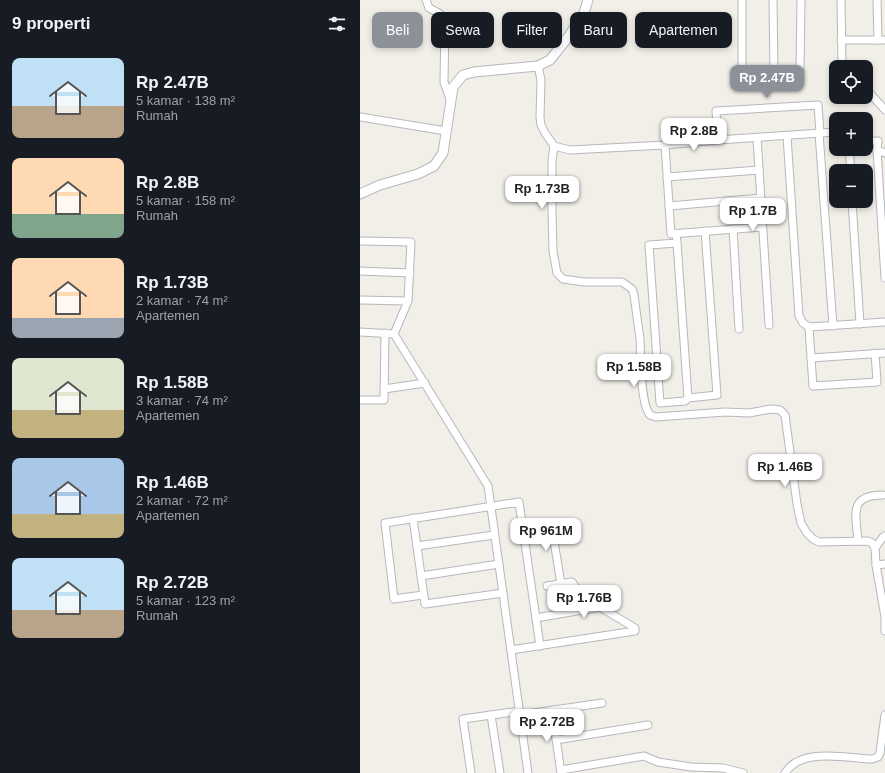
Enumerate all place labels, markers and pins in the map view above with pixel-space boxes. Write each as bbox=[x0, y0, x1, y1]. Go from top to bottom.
pin: Rp 2.47B bbox=[726, 65, 808, 99]
pin: Rp 2.8B bbox=[657, 118, 731, 152]
pin: Rp 1.73B bbox=[501, 176, 583, 210]
pin: Rp 1.7B bbox=[716, 198, 790, 232]
pin: Rp 1.58B bbox=[593, 354, 675, 388]
pin: Rp 1.46B bbox=[744, 454, 826, 488]
pin: Rp 961M bbox=[509, 518, 583, 552]
pin: Rp 1.76B bbox=[543, 585, 625, 619]
pin: Rp 2.72B bbox=[506, 709, 588, 743]

